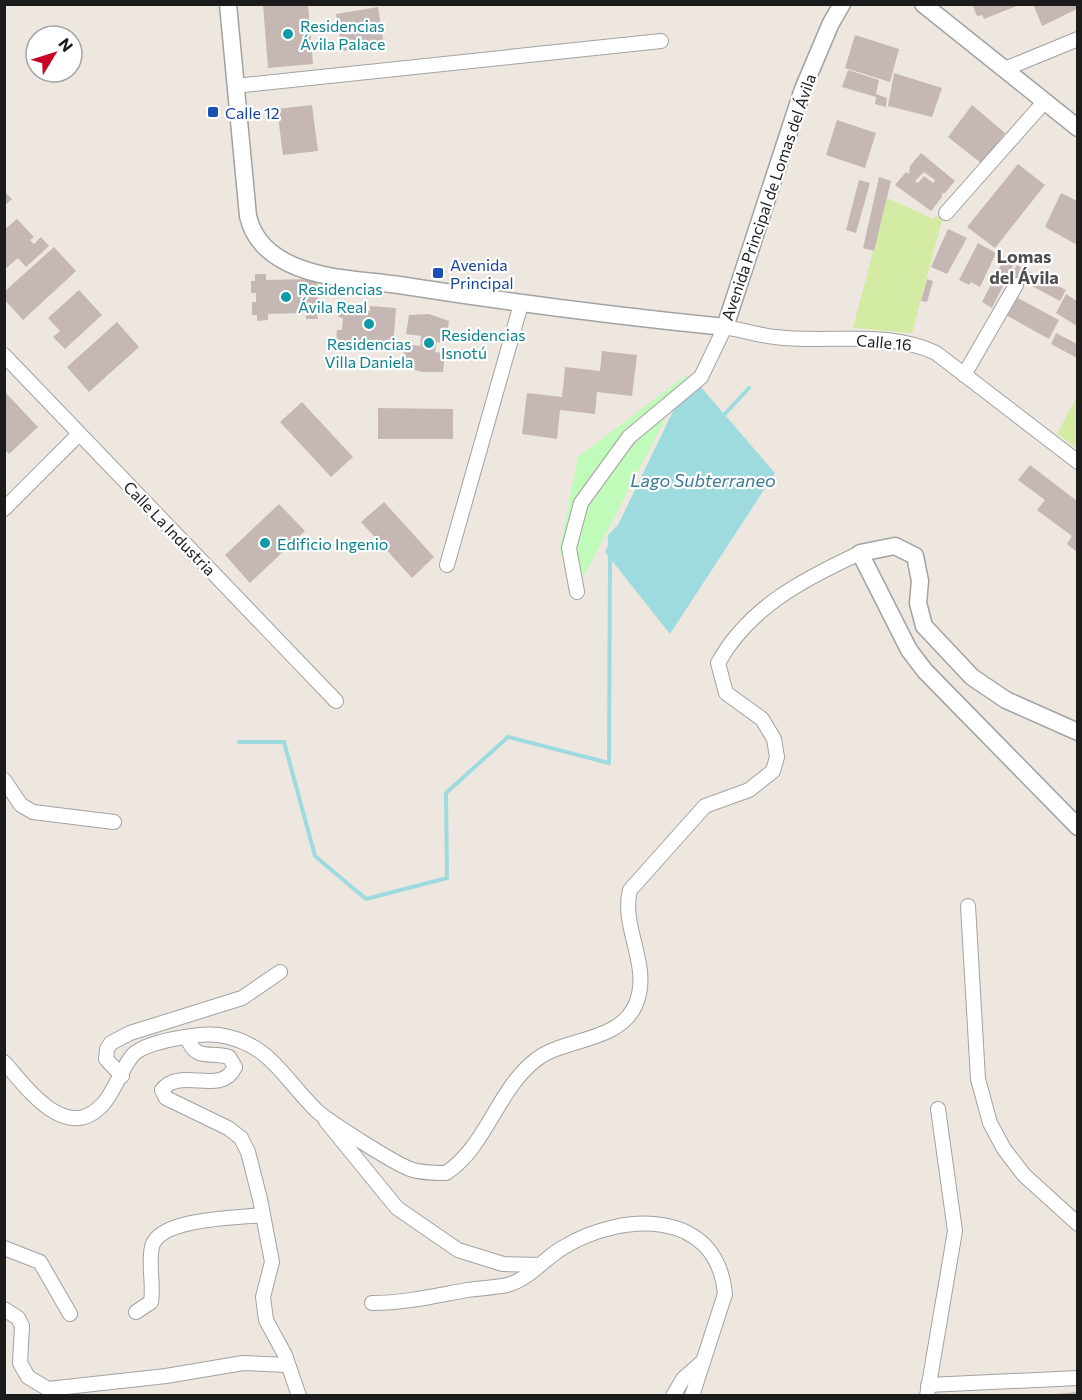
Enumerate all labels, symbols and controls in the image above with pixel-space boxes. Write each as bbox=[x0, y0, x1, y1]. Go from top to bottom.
place label: Residencias Ávila Palace bbox=[300, 16, 385, 53]
north arrow bbox=[24, 24, 84, 84]
marker: Residencias Ávila Palace bbox=[281, 27, 295, 41]
text: N bbox=[55, 34, 77, 55]
street label: Avenida Principal de Lomas del Ávila bbox=[717, 71, 819, 323]
place label: Calle 12 bbox=[225, 103, 280, 122]
marker: Calle 12 bbox=[206, 105, 220, 119]
district label: Lomas del Ávila bbox=[989, 245, 1059, 288]
place label: Avenida Principal bbox=[450, 255, 514, 292]
marker: Avenida Principal bbox=[431, 266, 445, 280]
place label: Residencias Ávila Real bbox=[298, 279, 383, 316]
marker: Residencias Ávila Real bbox=[279, 290, 293, 304]
marker: Residencias Villa Daniela bbox=[362, 317, 376, 331]
place label: Residencias Isnotú bbox=[441, 325, 526, 362]
street label: Calle 16 bbox=[856, 330, 912, 354]
place label: Residencias Villa Daniela bbox=[325, 334, 413, 371]
marker: Residencias Isnotú bbox=[422, 336, 436, 350]
water label: Lago Subterraneo bbox=[630, 469, 776, 491]
street label: Calle La Industria bbox=[120, 477, 220, 579]
place label: Edificio Ingenio bbox=[277, 534, 388, 553]
marker: Edificio Ingenio bbox=[258, 536, 272, 550]

